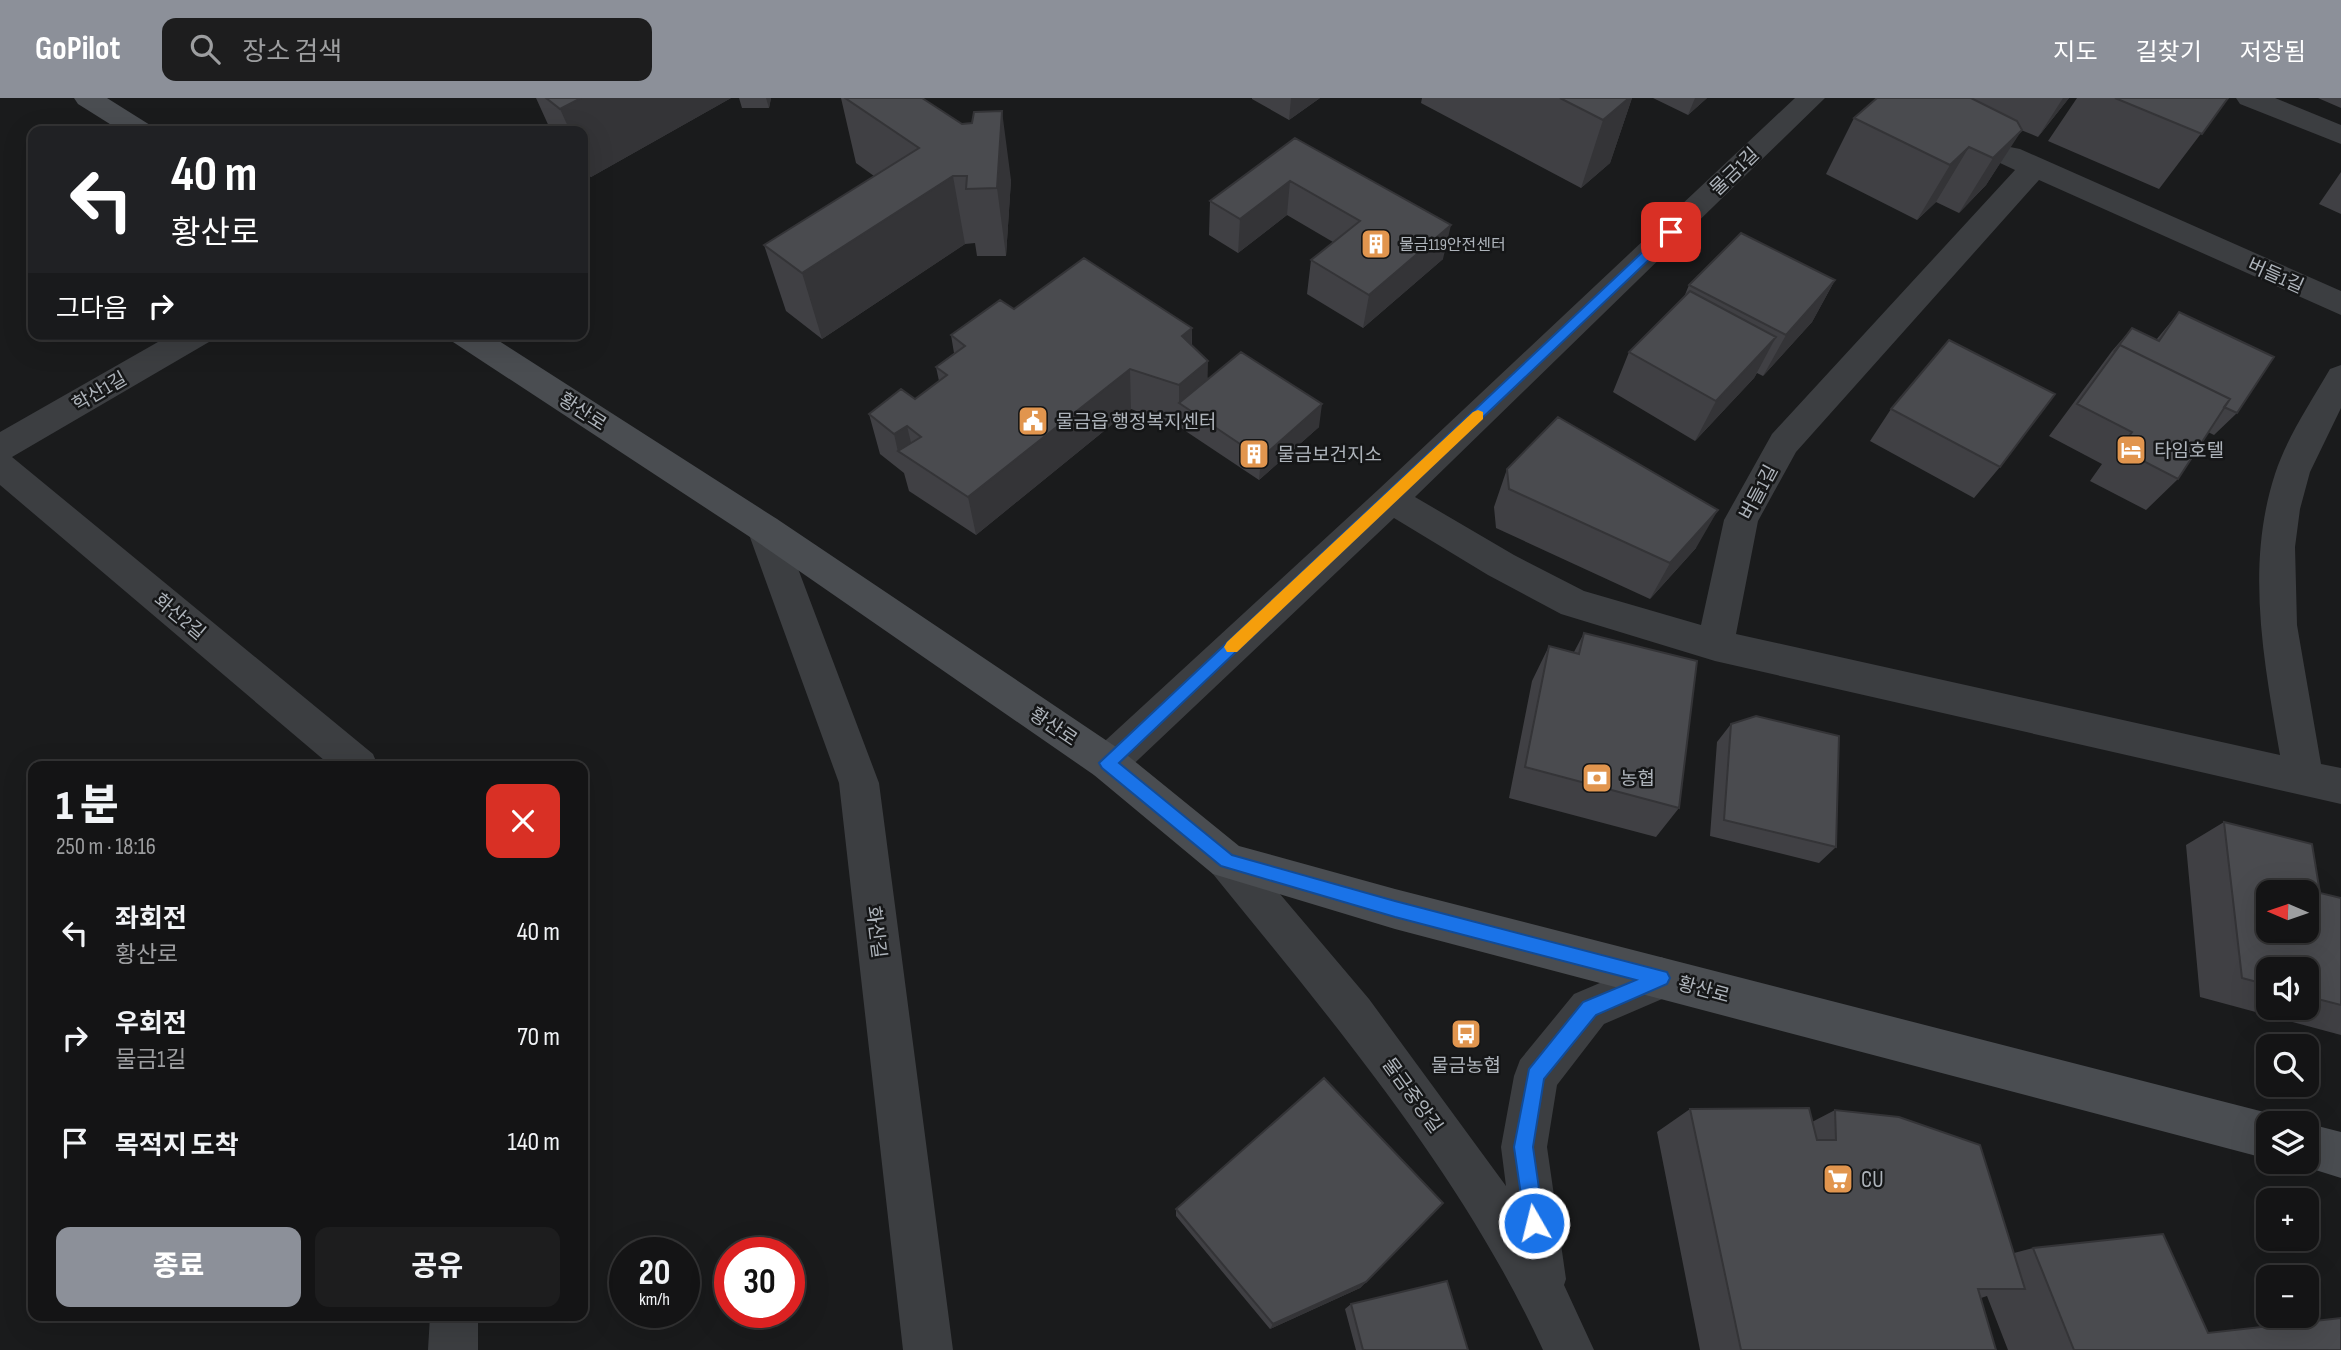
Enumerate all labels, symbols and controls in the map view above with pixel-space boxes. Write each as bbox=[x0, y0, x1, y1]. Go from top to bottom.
search box bbox=[162, 18, 652, 81]
text: GoPilot bbox=[35, 29, 120, 69]
icon: search bbox=[186, 30, 224, 68]
text: 장소 검색 bbox=[242, 37, 342, 68]
text: 지도 bbox=[2053, 38, 2098, 67]
text: 길찾기 bbox=[2136, 38, 2202, 67]
text: 저장됨 bbox=[2240, 38, 2306, 67]
street label: 물금1길 bbox=[1706, 143, 1764, 201]
text: 40 m bbox=[171, 146, 257, 205]
icon: left bbox=[56, 154, 147, 245]
pin bbox=[1641, 202, 1701, 262]
icon: arrive bbox=[1652, 213, 1690, 251]
text: 황산로 bbox=[171, 214, 259, 253]
building icon: 물금119안전센터 bbox=[1359, 227, 1393, 261]
place label: 물금119안전센터 bbox=[1399, 236, 1506, 255]
street label: 버들1길 bbox=[2244, 254, 2307, 299]
icon: right bbox=[142, 287, 180, 325]
text: 그다음 bbox=[56, 294, 128, 325]
street label: 학산1길 bbox=[68, 368, 131, 417]
street label: 황산로 bbox=[554, 388, 610, 436]
public building icon: 물금읍 행정복지센터 bbox=[1016, 404, 1050, 438]
place label: 물금읍 행정복지센터 bbox=[1056, 411, 1216, 434]
hotel icon: 타임호텔 bbox=[2114, 433, 2148, 467]
building icon: 물금보건지소 bbox=[1237, 437, 1271, 471]
place label: 타임호텔 bbox=[2154, 440, 2224, 463]
place label: 물금보건지소 bbox=[1277, 444, 1382, 467]
street label: 버들1길 bbox=[1735, 461, 1783, 524]
street label: 화산2길 bbox=[149, 589, 210, 645]
street label: 황산로 bbox=[1025, 703, 1081, 751]
bank icon: 농협 bbox=[1580, 761, 1614, 795]
place label: 농협 bbox=[1620, 768, 1655, 791]
text: 1 분 bbox=[56, 781, 118, 832]
button: close bbox=[486, 784, 560, 858]
text: 250 m · 18:16 bbox=[56, 833, 156, 861]
north arrow bbox=[2256, 880, 2319, 943]
map controls bbox=[2256, 880, 2319, 1328]
text: 좌회전 bbox=[115, 904, 187, 935]
street label: 화산길 bbox=[861, 905, 890, 960]
icon: left bbox=[56, 914, 94, 952]
text: 40 m bbox=[517, 917, 560, 948]
text: 황산로 bbox=[115, 941, 178, 969]
button: sound bbox=[2256, 957, 2319, 1020]
street label: 황산로 bbox=[1675, 973, 1732, 1008]
text: 우회전 bbox=[115, 1009, 187, 1040]
bus stop icon: 물금농협 bbox=[1449, 1017, 1483, 1051]
icon: right bbox=[56, 1019, 94, 1057]
text: 70 m bbox=[517, 1022, 560, 1053]
button: search bbox=[2256, 1034, 2319, 1097]
text: 물금1길 bbox=[115, 1046, 187, 1074]
street label: 물금중앙길 bbox=[1377, 1054, 1447, 1138]
place label: 물금농협 bbox=[1431, 1055, 1501, 1078]
button: layers bbox=[2256, 1111, 2319, 1174]
icon: arrive bbox=[56, 1124, 94, 1162]
text: 140 m bbox=[508, 1127, 560, 1158]
text: 목적지 도착 bbox=[115, 1131, 239, 1162]
supermarket icon: CU bbox=[1821, 1162, 1855, 1196]
place label: CU bbox=[1861, 1166, 1884, 1194]
position arrow bbox=[1497, 1186, 1571, 1260]
button: + bbox=[2256, 1188, 2319, 1251]
button: 종료 bbox=[56, 1227, 301, 1307]
button: 공유 bbox=[315, 1227, 560, 1307]
speed limit sign: 30 bbox=[714, 1237, 805, 1328]
text: 20 bbox=[639, 1252, 671, 1295]
button: − bbox=[2256, 1265, 2319, 1328]
text: km/h bbox=[639, 1289, 670, 1310]

